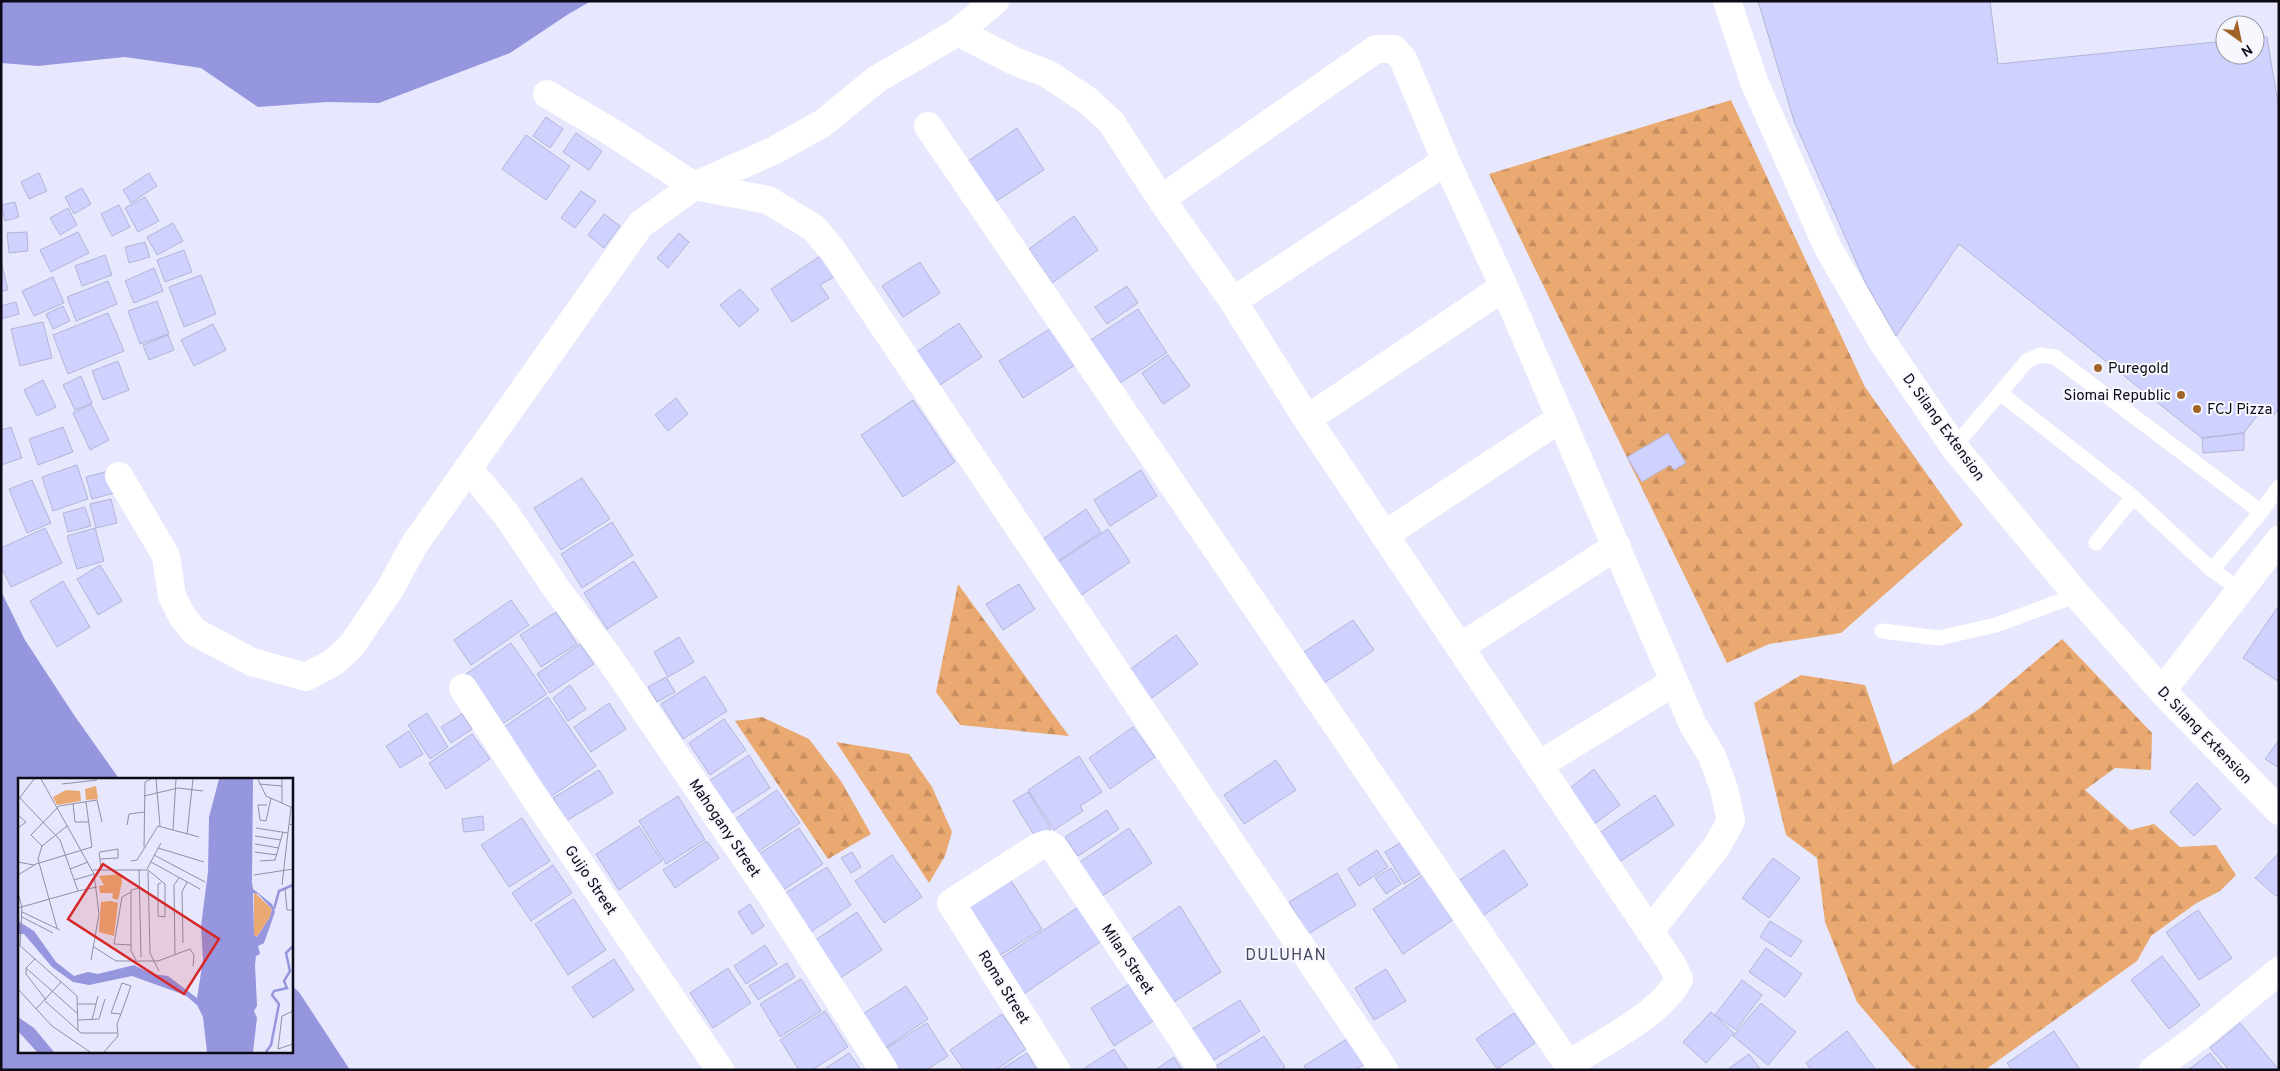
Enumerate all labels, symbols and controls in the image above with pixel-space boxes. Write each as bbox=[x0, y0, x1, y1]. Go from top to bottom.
north arrow bbox=[2215, 15, 2265, 65]
text: N bbox=[2237, 40, 2255, 60]
place label: Puregold bbox=[2108, 360, 2169, 379]
marker: Puregold bbox=[2092, 362, 2104, 374]
street label: D. Silang Extension bbox=[1897, 370, 1988, 485]
place label: Siomai Republic bbox=[2063, 387, 2171, 406]
marker: Siomai Republic bbox=[2175, 389, 2187, 401]
place label: FCJ Pizza bbox=[2207, 401, 2272, 420]
marker: FCJ Pizza bbox=[2191, 403, 2203, 415]
street label: D. Silang Extension bbox=[2153, 683, 2255, 789]
street label: Mahogany Street bbox=[684, 776, 764, 882]
inset map bbox=[18, 778, 292, 1054]
street label: Guijo Street bbox=[560, 842, 620, 919]
street label: Milan Street bbox=[1096, 921, 1157, 999]
district label: DULUHAN bbox=[1245, 946, 1327, 966]
street label: Roma Street bbox=[973, 947, 1033, 1028]

